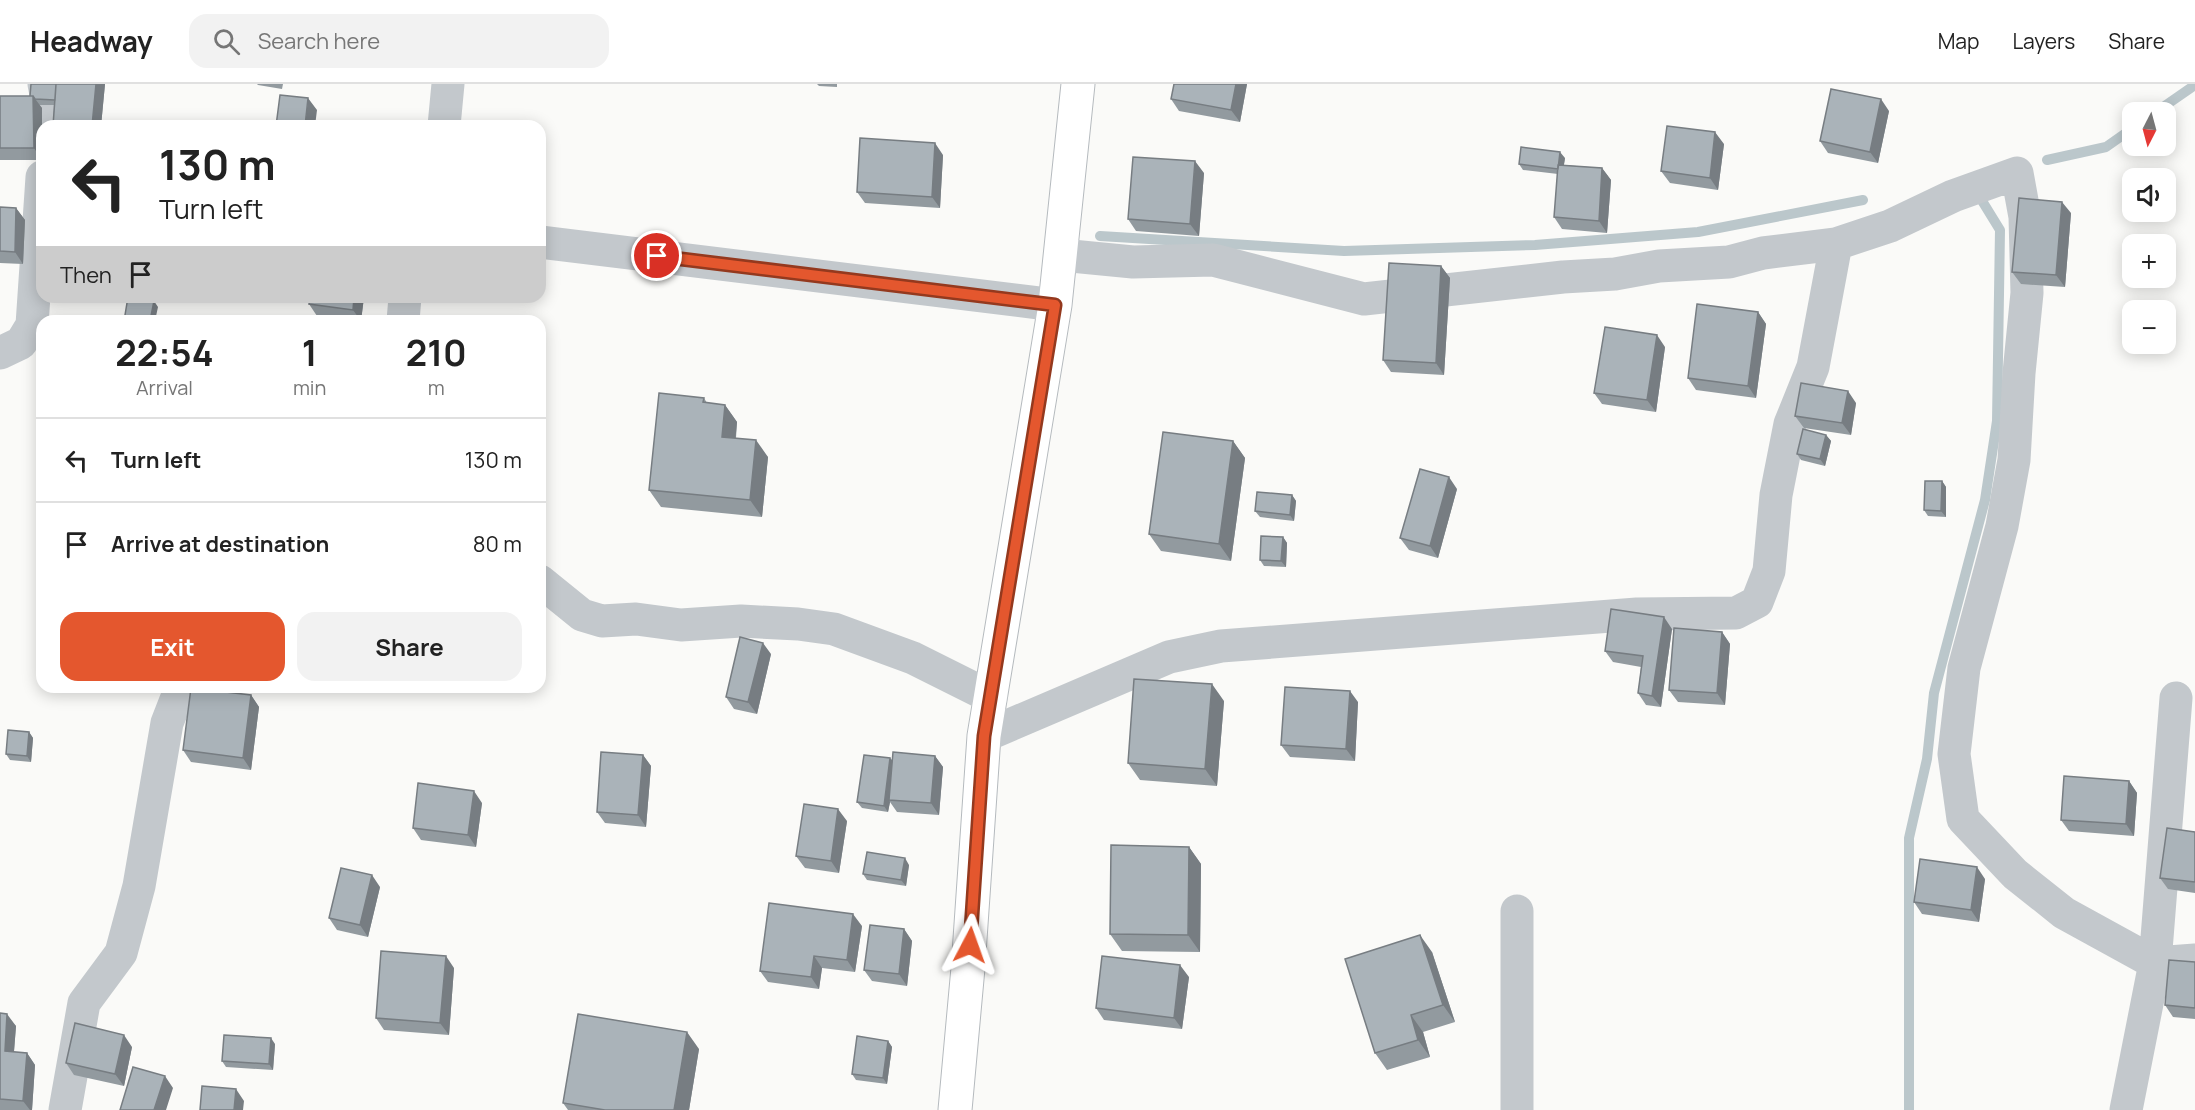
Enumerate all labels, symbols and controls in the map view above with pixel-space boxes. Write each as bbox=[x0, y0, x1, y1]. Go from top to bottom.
search box bbox=[189, 14, 609, 68]
text: Headway bbox=[30, 22, 153, 60]
icon: search bbox=[210, 25, 243, 58]
text: Search here bbox=[258, 26, 380, 56]
text: Map bbox=[1938, 27, 1979, 55]
text: Layers bbox=[2012, 27, 2075, 55]
text: Share bbox=[2108, 27, 2165, 55]
north arrow bbox=[2122, 102, 2176, 156]
map controls bbox=[2122, 102, 2176, 354]
text: 130 m bbox=[159, 135, 276, 193]
icon: left bbox=[60, 144, 138, 222]
button: sound bbox=[2122, 168, 2176, 222]
text: Turn left bbox=[159, 190, 263, 227]
pin bbox=[631, 230, 682, 281]
button: + bbox=[2122, 234, 2176, 288]
icon: arrive bbox=[640, 239, 673, 272]
icon: arrive bbox=[124, 258, 157, 291]
text: Then bbox=[60, 260, 112, 290]
button: − bbox=[2122, 300, 2176, 354]
text: 22:54 bbox=[115, 328, 214, 377]
text: 1 bbox=[302, 328, 318, 377]
text: 210 bbox=[406, 328, 467, 377]
text: Arrival bbox=[136, 374, 193, 401]
text: min bbox=[293, 374, 326, 401]
text: m bbox=[428, 374, 445, 401]
icon: left bbox=[60, 444, 93, 477]
text: Turn left bbox=[111, 445, 201, 475]
text: 130 m bbox=[465, 445, 522, 475]
icon: arrive bbox=[60, 528, 93, 561]
text: Arrive at destination bbox=[111, 529, 329, 559]
text: 80 m bbox=[473, 529, 522, 559]
button: Exit bbox=[60, 612, 285, 681]
button: Share bbox=[297, 612, 522, 681]
position arrow bbox=[938, 913, 1002, 977]

